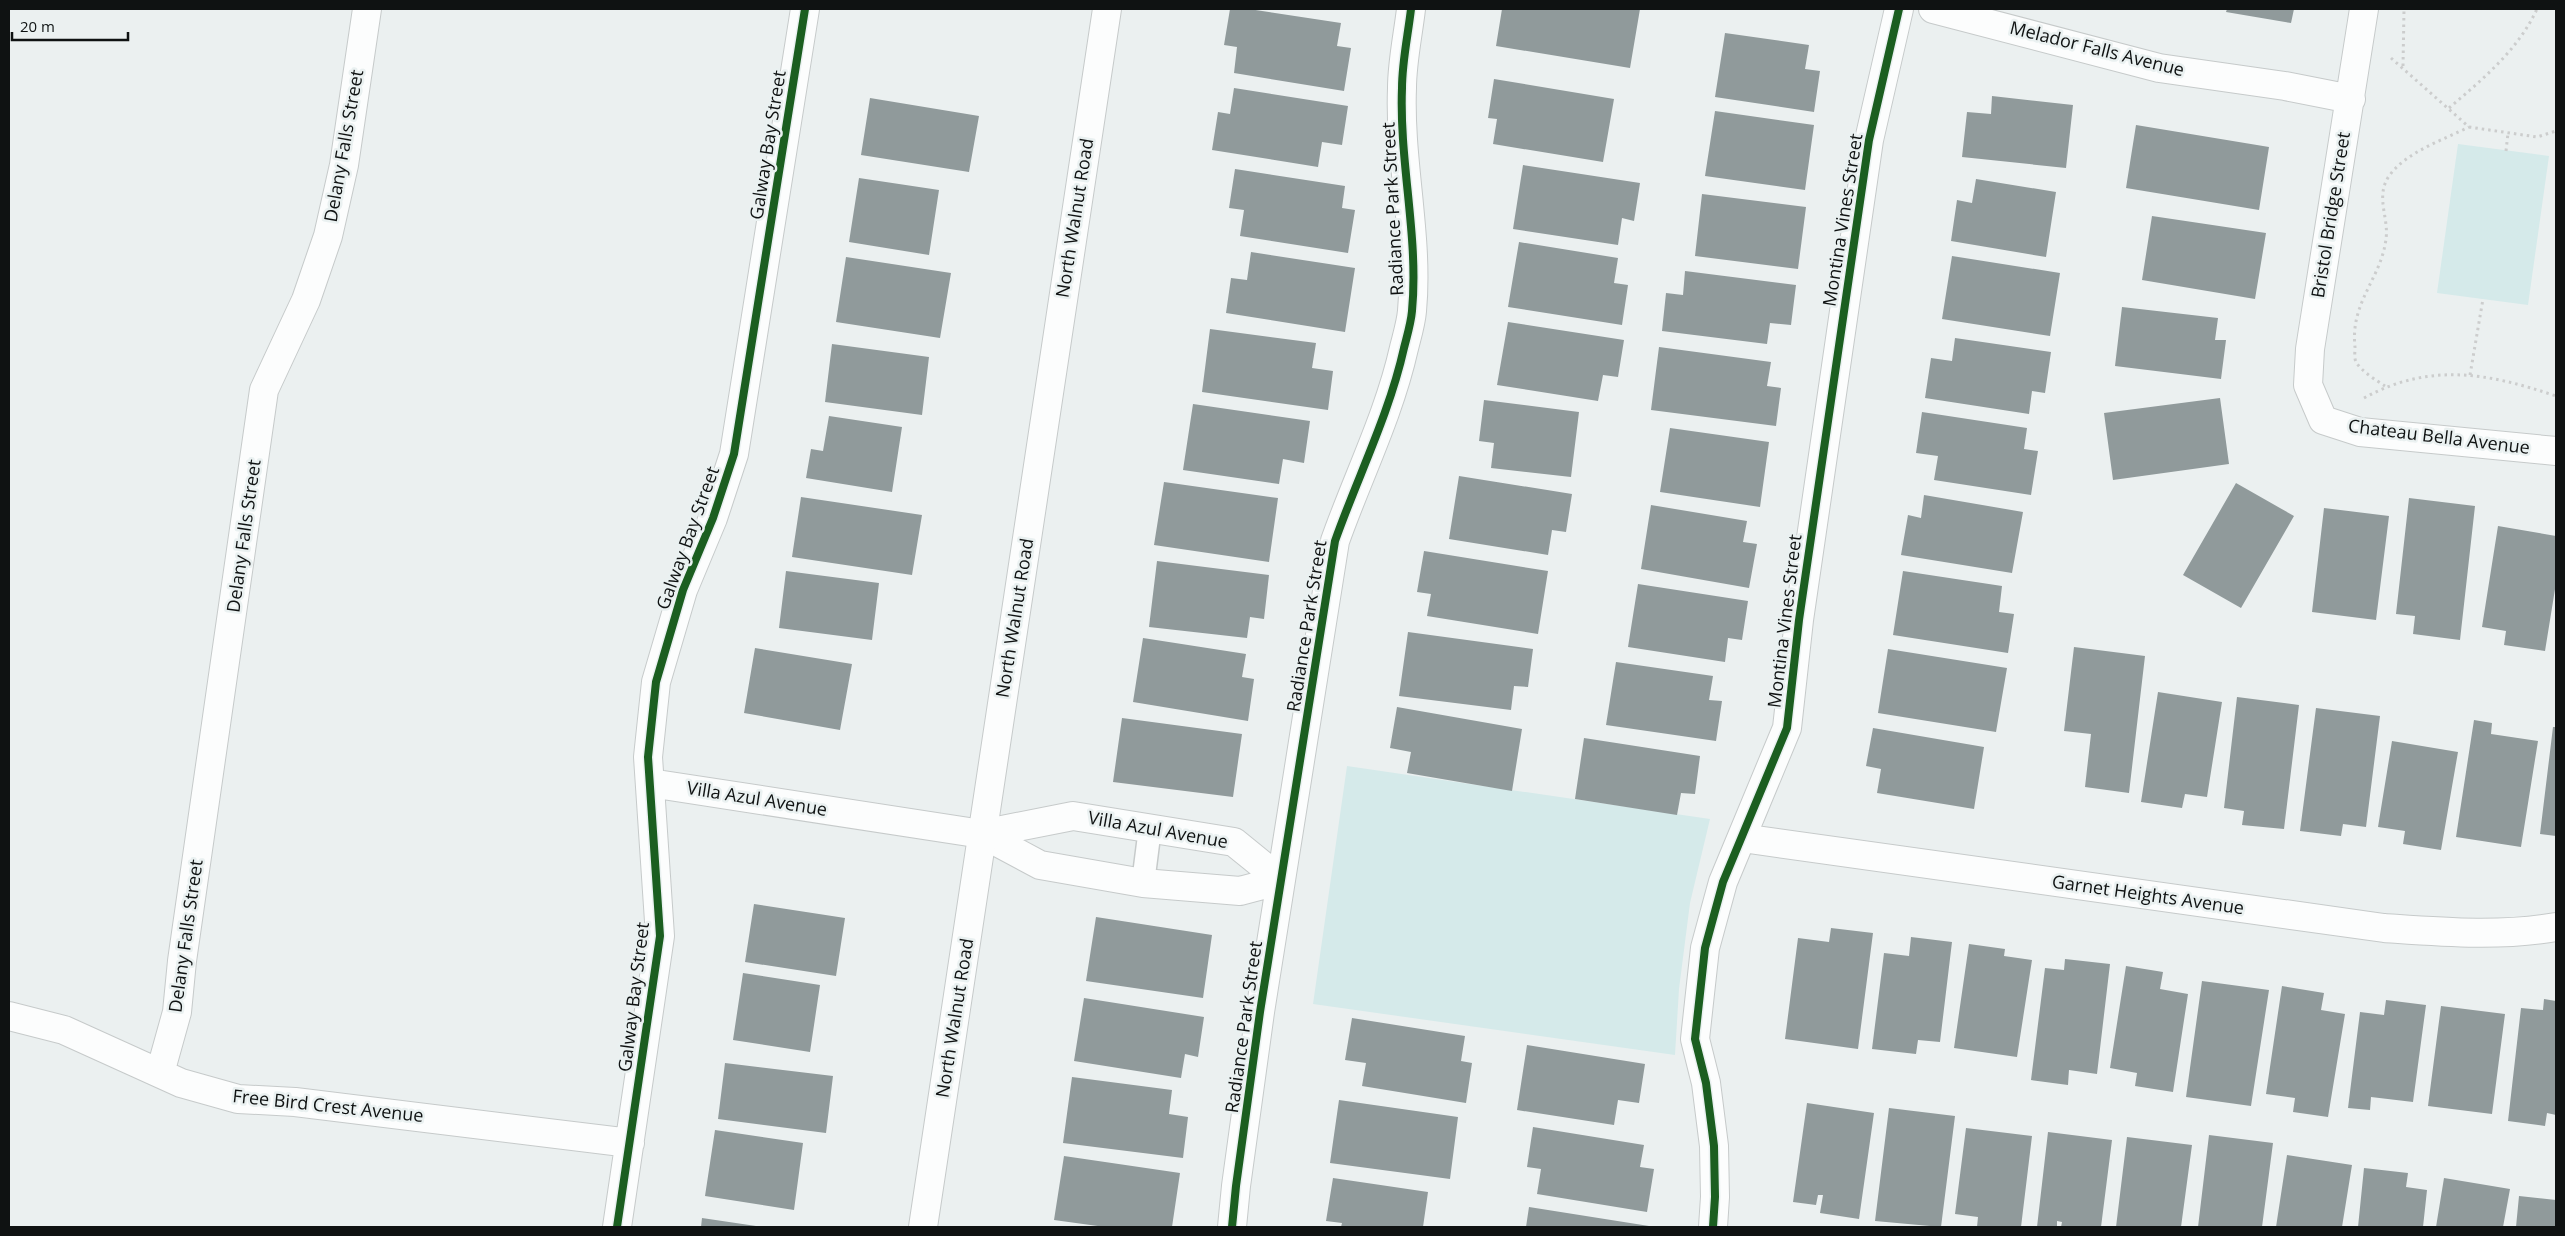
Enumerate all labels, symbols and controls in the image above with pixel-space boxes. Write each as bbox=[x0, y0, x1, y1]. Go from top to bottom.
scale bar bbox=[12, 10, 129, 42]
street label: Melador Falls Avenue bbox=[2007, 15, 2187, 81]
text: 20 m bbox=[20, 16, 55, 36]
street label: Delany Falls Street bbox=[318, 68, 368, 224]
street label: Galway Bay Street bbox=[743, 68, 791, 221]
street label: Radiance Park Street bbox=[1375, 122, 1409, 296]
street label: Bristol Bridge Street bbox=[2305, 130, 2355, 300]
street label: Montina Vines Street bbox=[1816, 132, 1868, 308]
street label: North Walnut Road bbox=[1050, 136, 1098, 299]
street label: Chateau Bella Avenue bbox=[2347, 413, 2531, 459]
street label: Delany Falls Street bbox=[220, 458, 266, 614]
street label: Galway Bay Street bbox=[650, 463, 724, 613]
street label: Montina Vines Street bbox=[1761, 533, 1807, 709]
street label: North Walnut Road bbox=[990, 536, 1038, 699]
street label: Radiance Park Street bbox=[1281, 538, 1331, 714]
street label: Villa Azul Avenue bbox=[685, 775, 829, 821]
street label: Villa Azul Avenue bbox=[1086, 805, 1230, 853]
street label: Delany Falls Street bbox=[162, 858, 208, 1014]
street label: Garnet Heights Avenue bbox=[2051, 869, 2246, 919]
street label: Galway Bay Street bbox=[612, 921, 654, 1073]
street label: North Walnut Road bbox=[930, 936, 978, 1099]
street label: Radiance Park Street bbox=[1219, 939, 1267, 1115]
street label: Free Bird Crest Avenue bbox=[231, 1083, 425, 1127]

